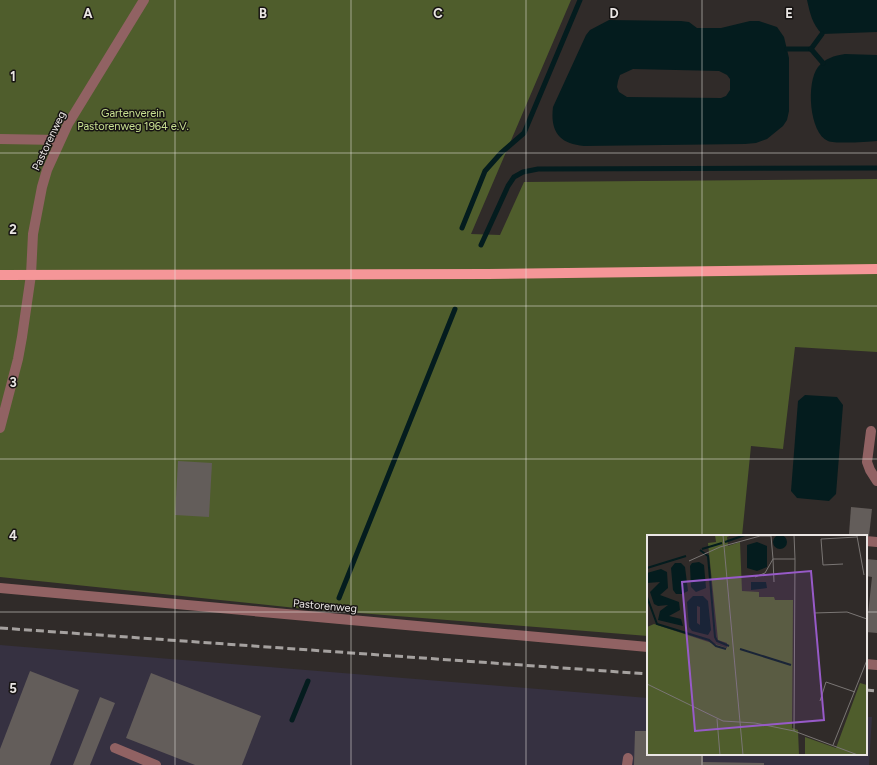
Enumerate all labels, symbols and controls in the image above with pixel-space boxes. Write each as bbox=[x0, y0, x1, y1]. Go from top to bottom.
text: A bbox=[83, 6, 93, 21]
text: B bbox=[259, 6, 267, 21]
text: C bbox=[433, 6, 443, 21]
text: D bbox=[609, 6, 619, 21]
text: E bbox=[785, 6, 793, 21]
text: 1 bbox=[10, 69, 16, 84]
park label: Gartenverein Pastorenweg 1964 e.V. bbox=[77, 107, 189, 133]
street label: Pastorenweg bbox=[30, 109, 68, 173]
text: 2 bbox=[9, 222, 17, 237]
text: 3 bbox=[9, 375, 17, 390]
text: 4 bbox=[9, 528, 17, 543]
inset map bbox=[647, 535, 867, 755]
street label: Pastorenweg bbox=[292, 597, 358, 615]
text: 5 bbox=[9, 681, 17, 696]

